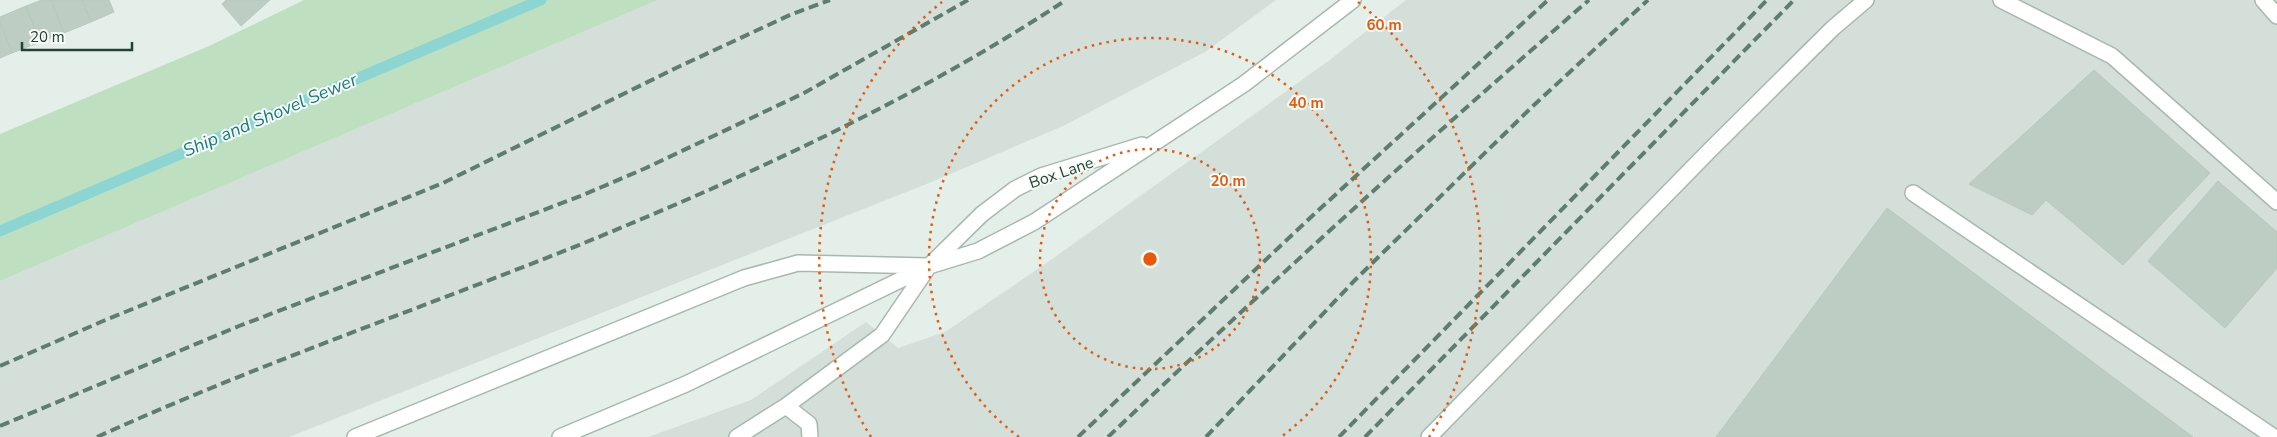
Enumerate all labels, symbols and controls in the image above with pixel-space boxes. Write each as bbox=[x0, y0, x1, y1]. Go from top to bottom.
text: 60 m bbox=[1366, 15, 1402, 35]
scale bar bbox=[22, 20, 132, 52]
text: 20 m bbox=[30, 27, 65, 47]
water label: Ship and Shovel Sewer bbox=[179, 67, 361, 163]
text: 40 m bbox=[1288, 93, 1324, 113]
street label: Box Lane bbox=[1026, 152, 1096, 194]
text: 20 m bbox=[1210, 171, 1246, 191]
centre of rings bbox=[1141, 250, 1159, 268]

